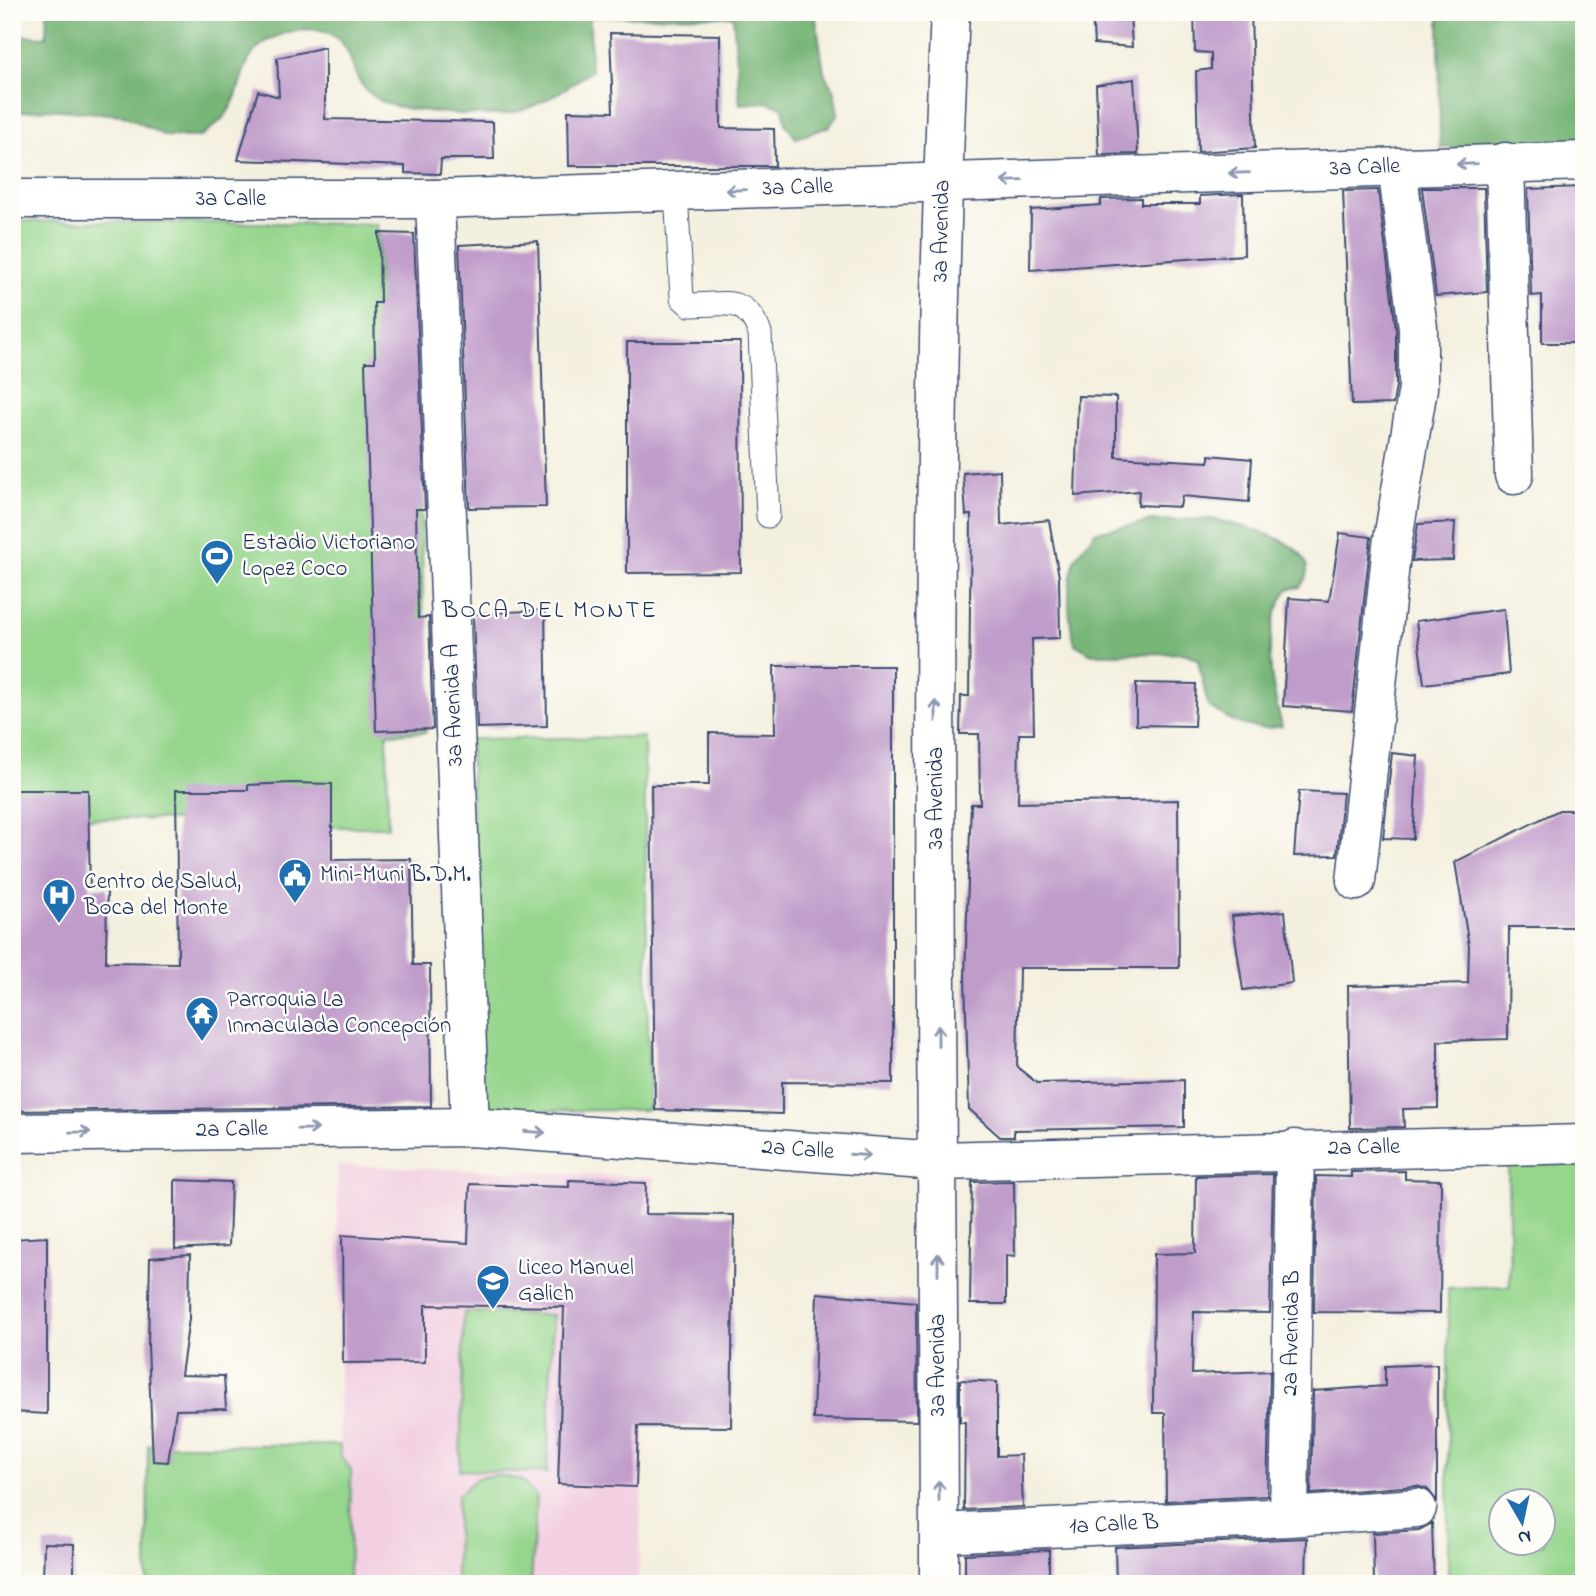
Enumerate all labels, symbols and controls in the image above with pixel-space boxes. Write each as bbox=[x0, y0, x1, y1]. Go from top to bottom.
street label: 3a Calle bbox=[1329, 150, 1402, 186]
one-way arrow bbox=[1455, 158, 1478, 171]
one-way arrow bbox=[1228, 166, 1251, 179]
street label: 3a Calle bbox=[762, 170, 835, 206]
one-way arrow bbox=[1001, 174, 1024, 187]
street label: 3a Avenida bbox=[925, 179, 959, 283]
street label: 3a Calle bbox=[196, 183, 267, 216]
one-way arrow bbox=[724, 183, 747, 196]
place label: Estadio Victoriano Lopez Coco bbox=[242, 527, 416, 586]
sports icon: Estadio Victoriano Lopez Coco bbox=[198, 537, 236, 586]
district label: BOCA DEL MONTE bbox=[441, 594, 658, 629]
street label: 3a Avenida A bbox=[435, 643, 473, 767]
one-way arrow bbox=[929, 699, 943, 722]
street label: 3a Avenida bbox=[920, 747, 953, 849]
public building icon: Mini-Muni B.D.M. bbox=[276, 856, 314, 905]
place label: Mini-Muni B.D.M. bbox=[320, 859, 471, 892]
place label: Centro de Salud, Boca del Monte bbox=[83, 866, 241, 925]
hospital icon: Centro de Salud, Boca del Monte bbox=[40, 876, 78, 925]
place label: Parroquia La Inmaculada Concepción bbox=[227, 984, 451, 1043]
temple icon: Parroquia La Inmaculada Concepción bbox=[183, 994, 221, 1043]
one-way arrow bbox=[931, 1025, 944, 1048]
street label: 2a Calle bbox=[195, 1113, 269, 1147]
one-way arrow bbox=[296, 1122, 319, 1136]
one-way arrow bbox=[69, 1125, 92, 1139]
one-way arrow bbox=[524, 1125, 547, 1138]
street label: 2a Calle bbox=[761, 1131, 836, 1169]
street label: 2a Calle bbox=[1327, 1131, 1401, 1165]
one-way arrow bbox=[848, 1149, 871, 1162]
place label: Liceo Manuel Galich bbox=[518, 1252, 634, 1311]
one-way arrow bbox=[931, 1252, 945, 1275]
school or university icon: Liceo Manuel Galich bbox=[474, 1262, 512, 1311]
street label: 2a Avenida B bbox=[1274, 1270, 1310, 1396]
street label: 3a Avenida bbox=[922, 1314, 955, 1416]
one-way arrow bbox=[932, 1480, 946, 1503]
north arrow bbox=[1488, 1488, 1558, 1558]
street label: 1a Calle B bbox=[1068, 1506, 1160, 1544]
text: N bbox=[1516, 1522, 1533, 1551]

